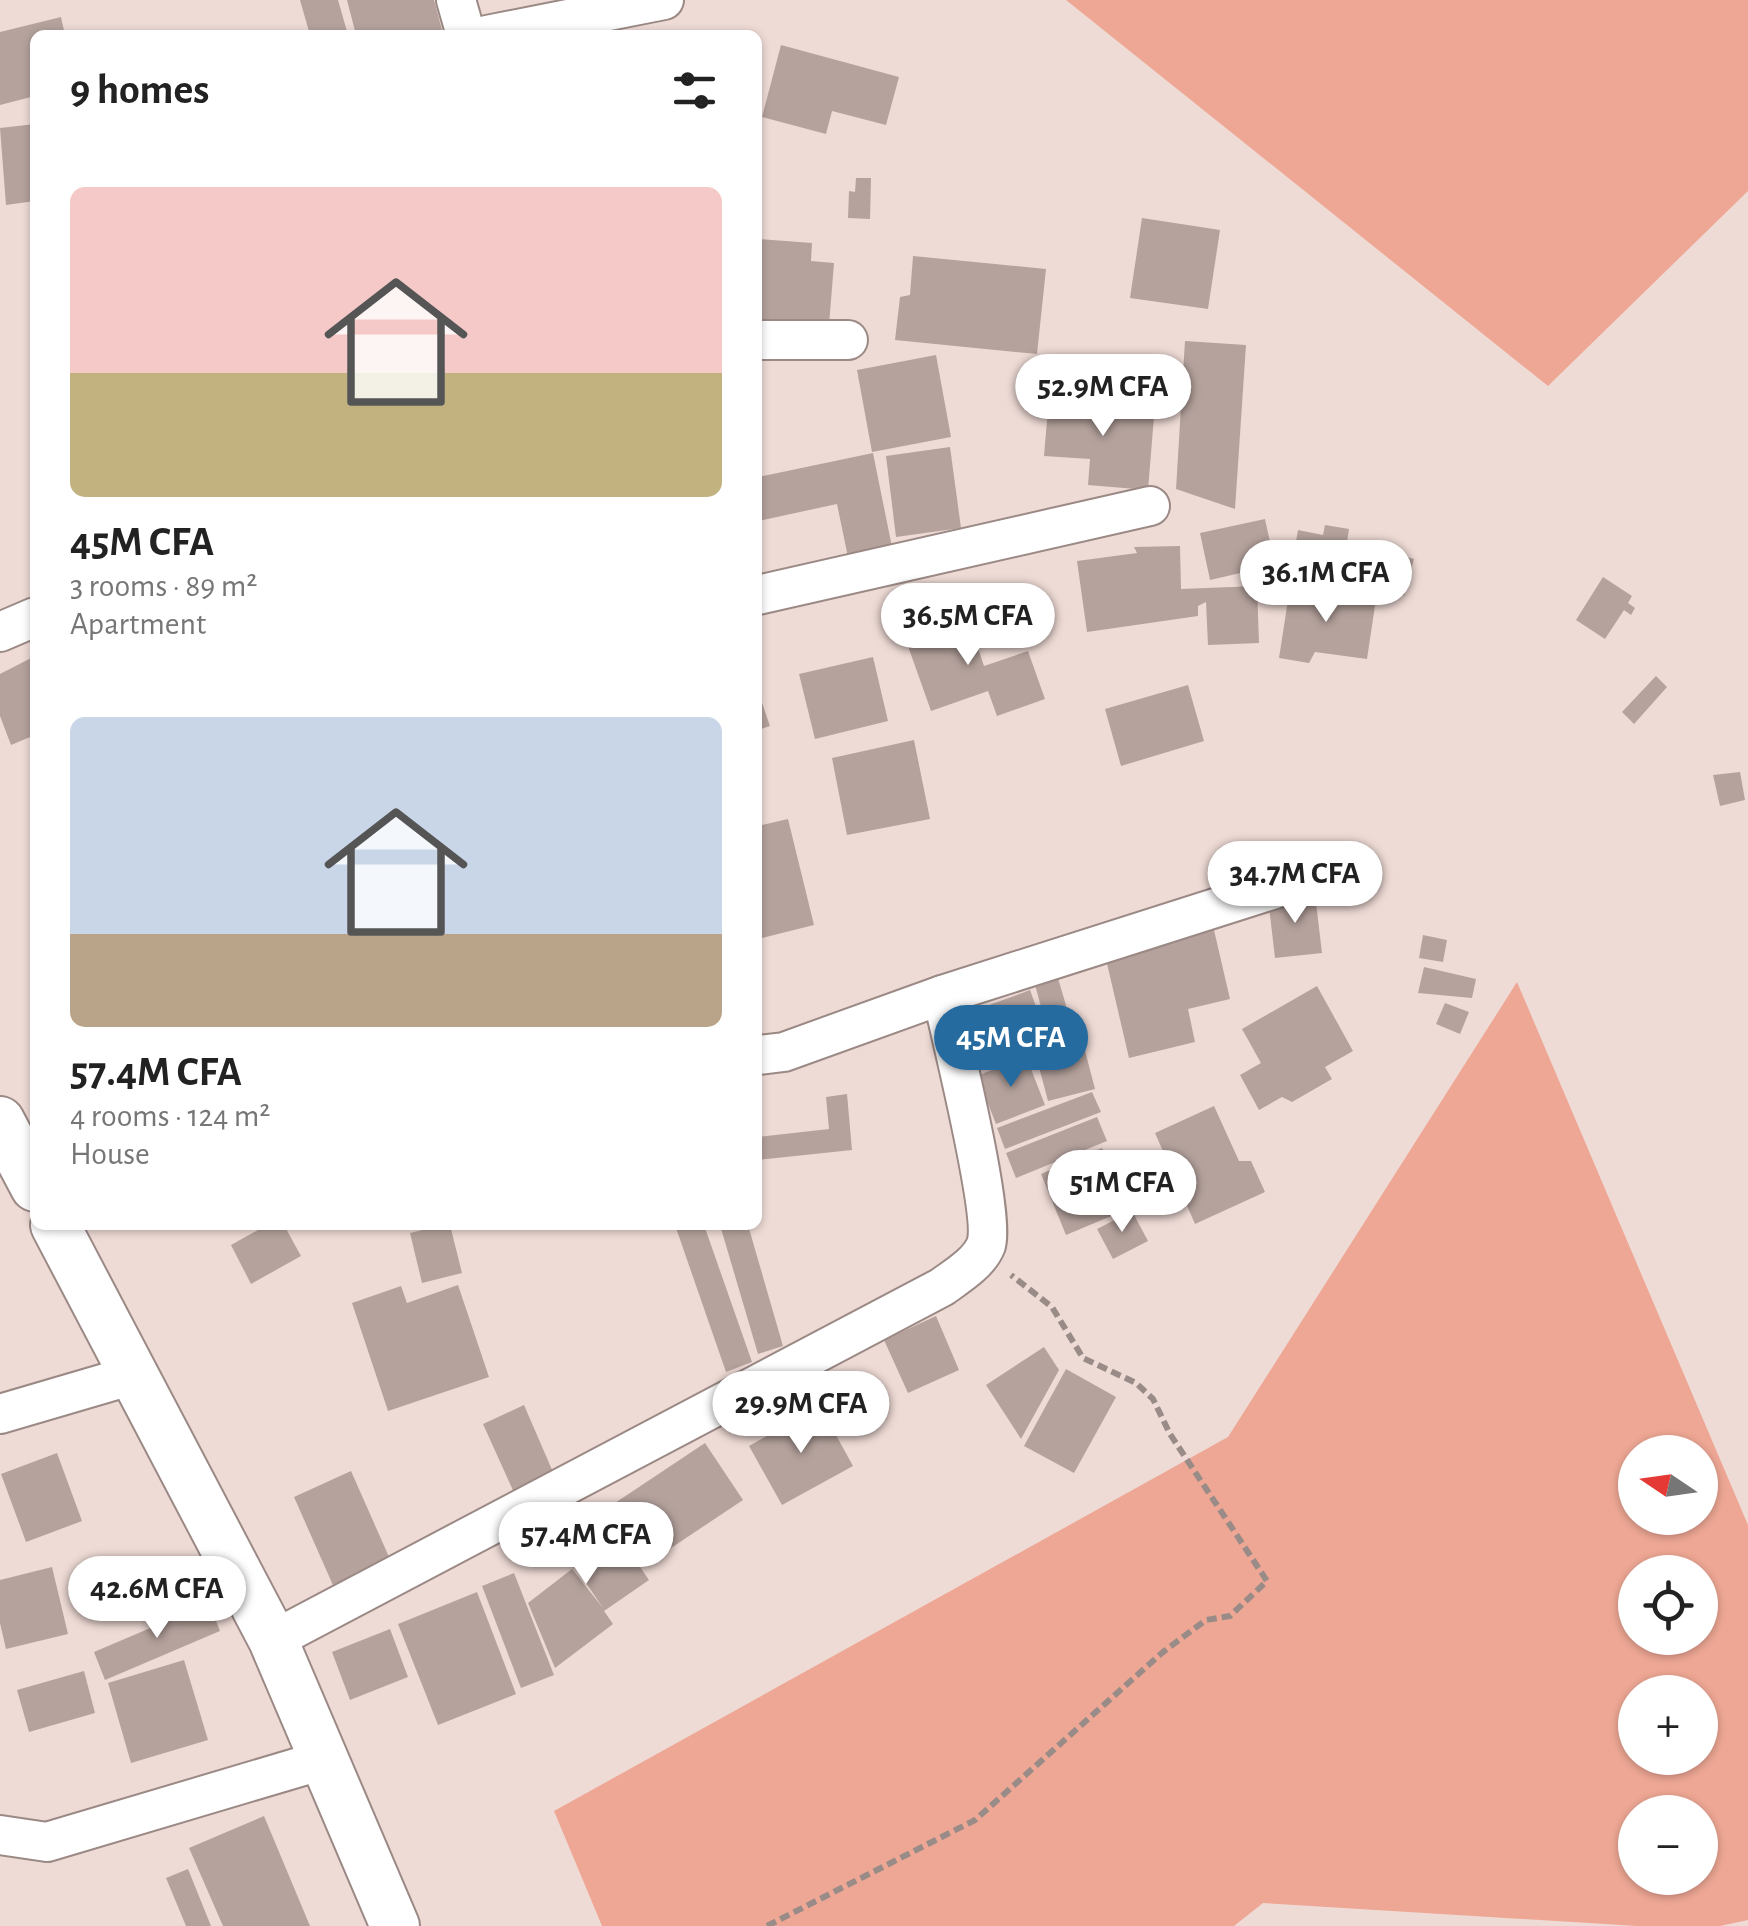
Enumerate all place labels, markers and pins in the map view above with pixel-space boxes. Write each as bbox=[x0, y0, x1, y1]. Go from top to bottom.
pin: 52.9M CFA bbox=[989, 354, 1217, 439]
pin: 36.1M CFA bbox=[1212, 540, 1440, 625]
pin: 36.5M CFA bbox=[854, 583, 1082, 668]
pin: 34.7M CFA bbox=[1181, 841, 1409, 926]
pin: 45M CFA bbox=[919, 1005, 1103, 1090]
pin: 51M CFA bbox=[1030, 1150, 1214, 1235]
pin: 29.9M CFA bbox=[687, 1371, 915, 1456]
pin: 57.4M CFA bbox=[472, 1502, 700, 1587]
pin: 42.6M CFA bbox=[43, 1556, 271, 1641]

